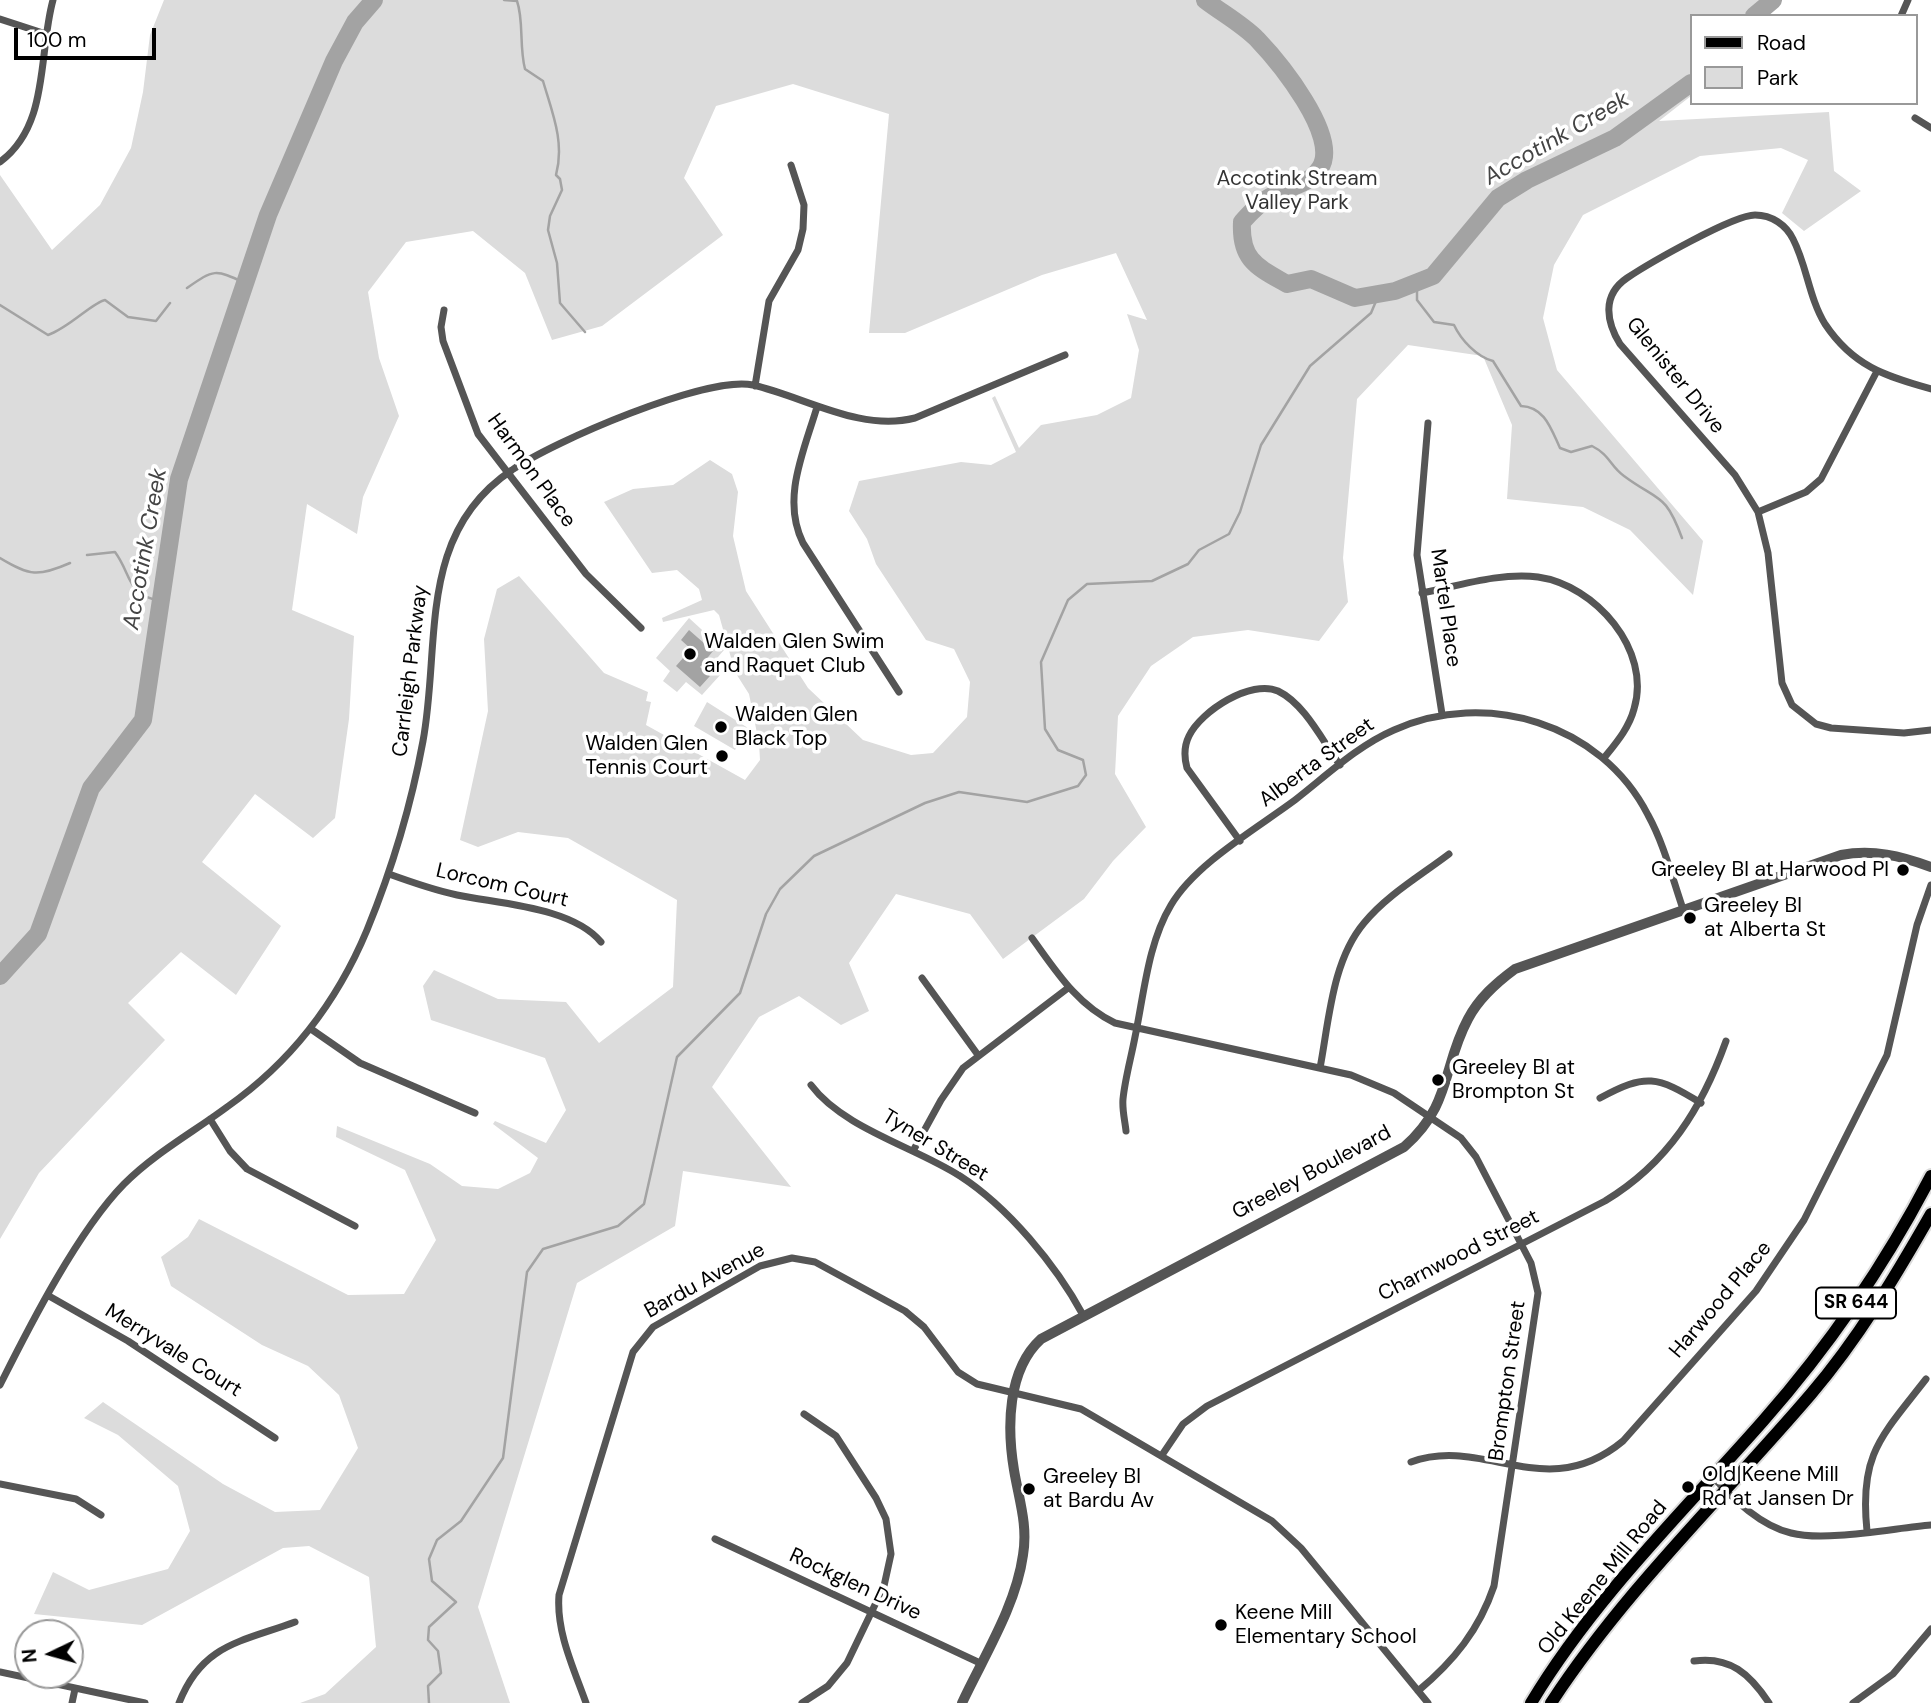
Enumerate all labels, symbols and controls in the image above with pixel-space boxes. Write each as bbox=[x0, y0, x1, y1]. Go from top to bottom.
scale bar bbox=[18, 14, 159, 58]
legend bbox=[1689, 14, 1917, 105]
text: 100 m bbox=[27, 26, 87, 54]
text: Road bbox=[1757, 29, 1806, 57]
text: Park bbox=[1757, 64, 1798, 92]
water label: Accotink Creek bbox=[1479, 86, 1635, 192]
park label: Accotink Stream Valley Park bbox=[1217, 166, 1377, 216]
street label: Glenister Drive bbox=[1620, 313, 1730, 439]
street label: Harmon Place bbox=[481, 409, 581, 533]
water label: Accotink Creek bbox=[118, 466, 174, 632]
street label: Martel Place bbox=[1424, 547, 1466, 669]
street label: Carrleigh Parkway bbox=[388, 584, 434, 758]
place label: Walden Glen Swim and Raquet Club bbox=[704, 629, 884, 679]
marker: Walden Glen Swim and Raquet Club bbox=[682, 646, 698, 662]
place label: Walden Glen Black Top bbox=[735, 702, 858, 752]
street label: Alberta Street bbox=[1254, 713, 1380, 813]
marker: Walden Glen Black Top bbox=[713, 719, 729, 735]
place label: Walden Glen Tennis Court bbox=[585, 731, 708, 781]
marker: Walden Glen Tennis Court bbox=[714, 748, 730, 764]
place label: Greeley Bl at Harwood Pl bbox=[1651, 857, 1889, 883]
street label: Lorcom Court bbox=[434, 859, 570, 913]
marker: Greeley Bl at Harwood Pl bbox=[1895, 862, 1911, 878]
place label: Greeley Bl at Alberta St bbox=[1704, 893, 1826, 943]
marker: Greeley Bl at Alberta St bbox=[1682, 910, 1698, 926]
place label: Greeley Bl at Brompton St bbox=[1452, 1055, 1575, 1105]
marker: Greeley Bl at Brompton St bbox=[1430, 1072, 1446, 1088]
street label: Tyner Street bbox=[877, 1104, 993, 1188]
street label: Greeley Boulevard bbox=[1228, 1120, 1396, 1226]
street label: Charnwood Street bbox=[1374, 1205, 1544, 1307]
street label: Harwood Place bbox=[1665, 1236, 1777, 1364]
street label: Bardu Avenue bbox=[640, 1238, 770, 1324]
road number: SR 644 bbox=[1816, 1288, 1896, 1318]
street label: Merryvale Court bbox=[100, 1299, 246, 1403]
street label: Brompton Street bbox=[1484, 1299, 1532, 1463]
place label: Old Keene Mill Rd at Jansen Dr bbox=[1702, 1462, 1854, 1512]
place label: Greeley Bl at Bardu Av bbox=[1043, 1464, 1154, 1514]
marker: Old Keene Mill Rd at Jansen Dr bbox=[1680, 1479, 1696, 1495]
marker: Greeley Bl at Bardu Av bbox=[1021, 1481, 1037, 1497]
street label: Old Keene Mill Road bbox=[1533, 1496, 1673, 1660]
street label: Rockglen Drive bbox=[785, 1543, 925, 1627]
place label: Keene Mill Elementary School bbox=[1235, 1600, 1417, 1650]
marker: Keene Mill Elementary School bbox=[1213, 1617, 1229, 1633]
north arrow bbox=[14, 1619, 84, 1689]
text: N bbox=[17, 1648, 43, 1664]

